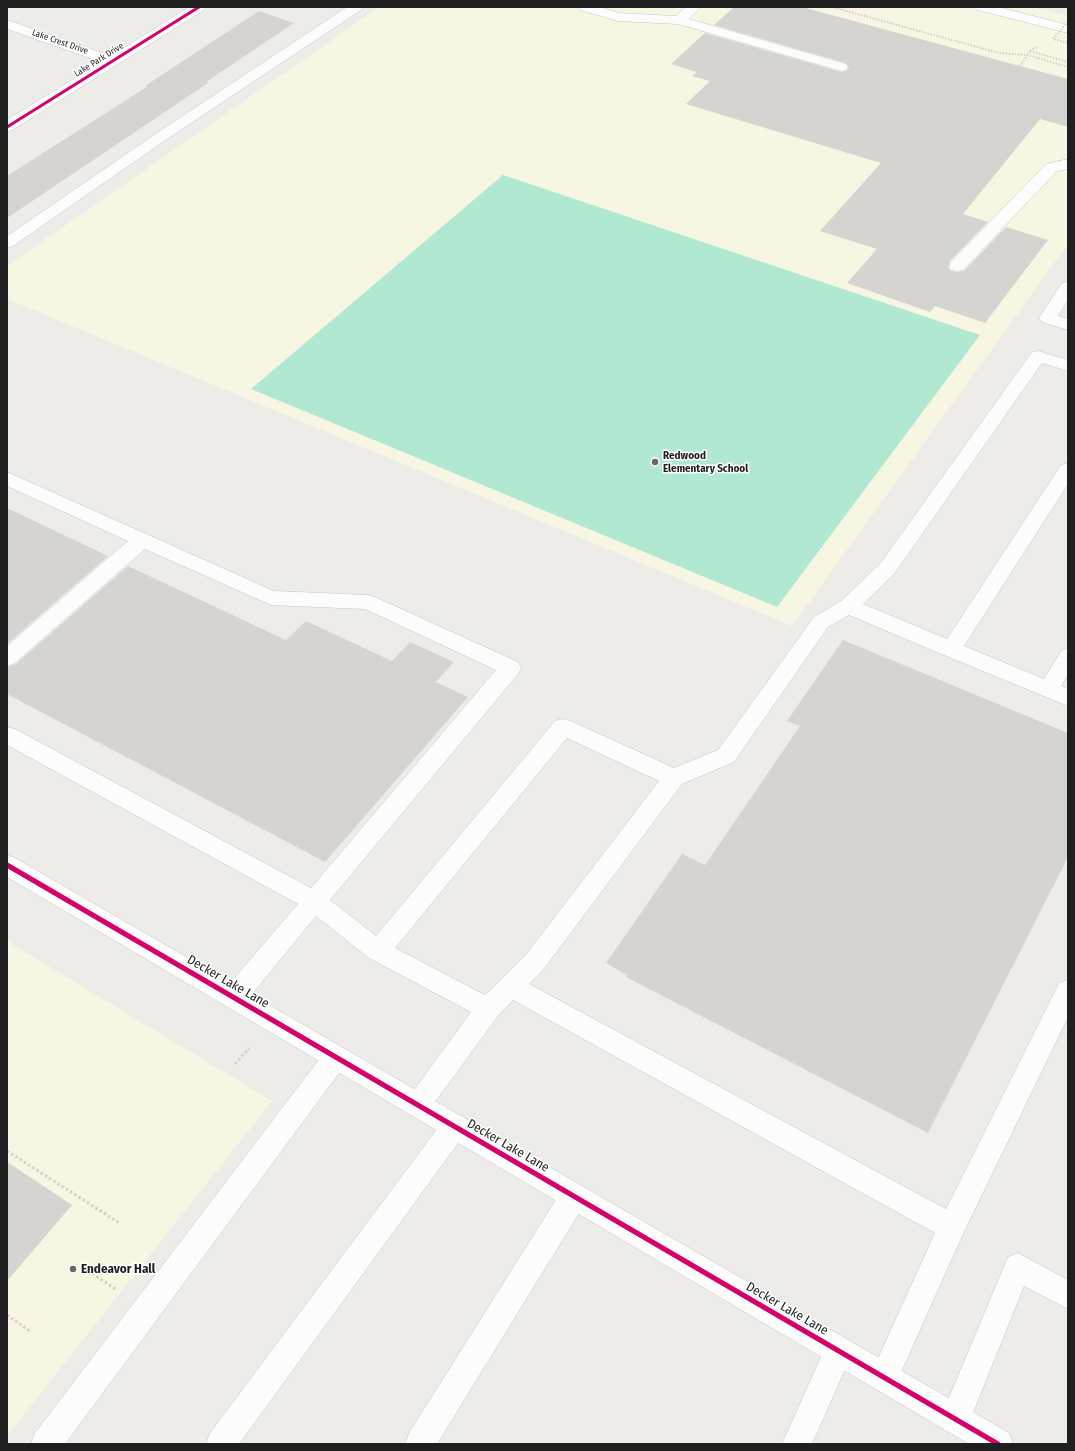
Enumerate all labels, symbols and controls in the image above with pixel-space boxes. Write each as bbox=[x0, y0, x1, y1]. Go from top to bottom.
street label: Lake Crest Drive bbox=[30, 27, 90, 57]
street label: Lake Park Drive bbox=[72, 41, 126, 79]
place label: Redwood Elementary School bbox=[663, 449, 748, 475]
marker: Redwood Elementary School bbox=[650, 457, 660, 467]
street label: Decker Lake Lane bbox=[184, 952, 272, 1012]
street label: Decker Lake Lane bbox=[464, 1116, 552, 1176]
place label: Endeavor Hall bbox=[81, 1261, 155, 1277]
marker: Endeavor Hall bbox=[68, 1264, 78, 1274]
street label: Decker Lake Lane bbox=[743, 1279, 831, 1339]

